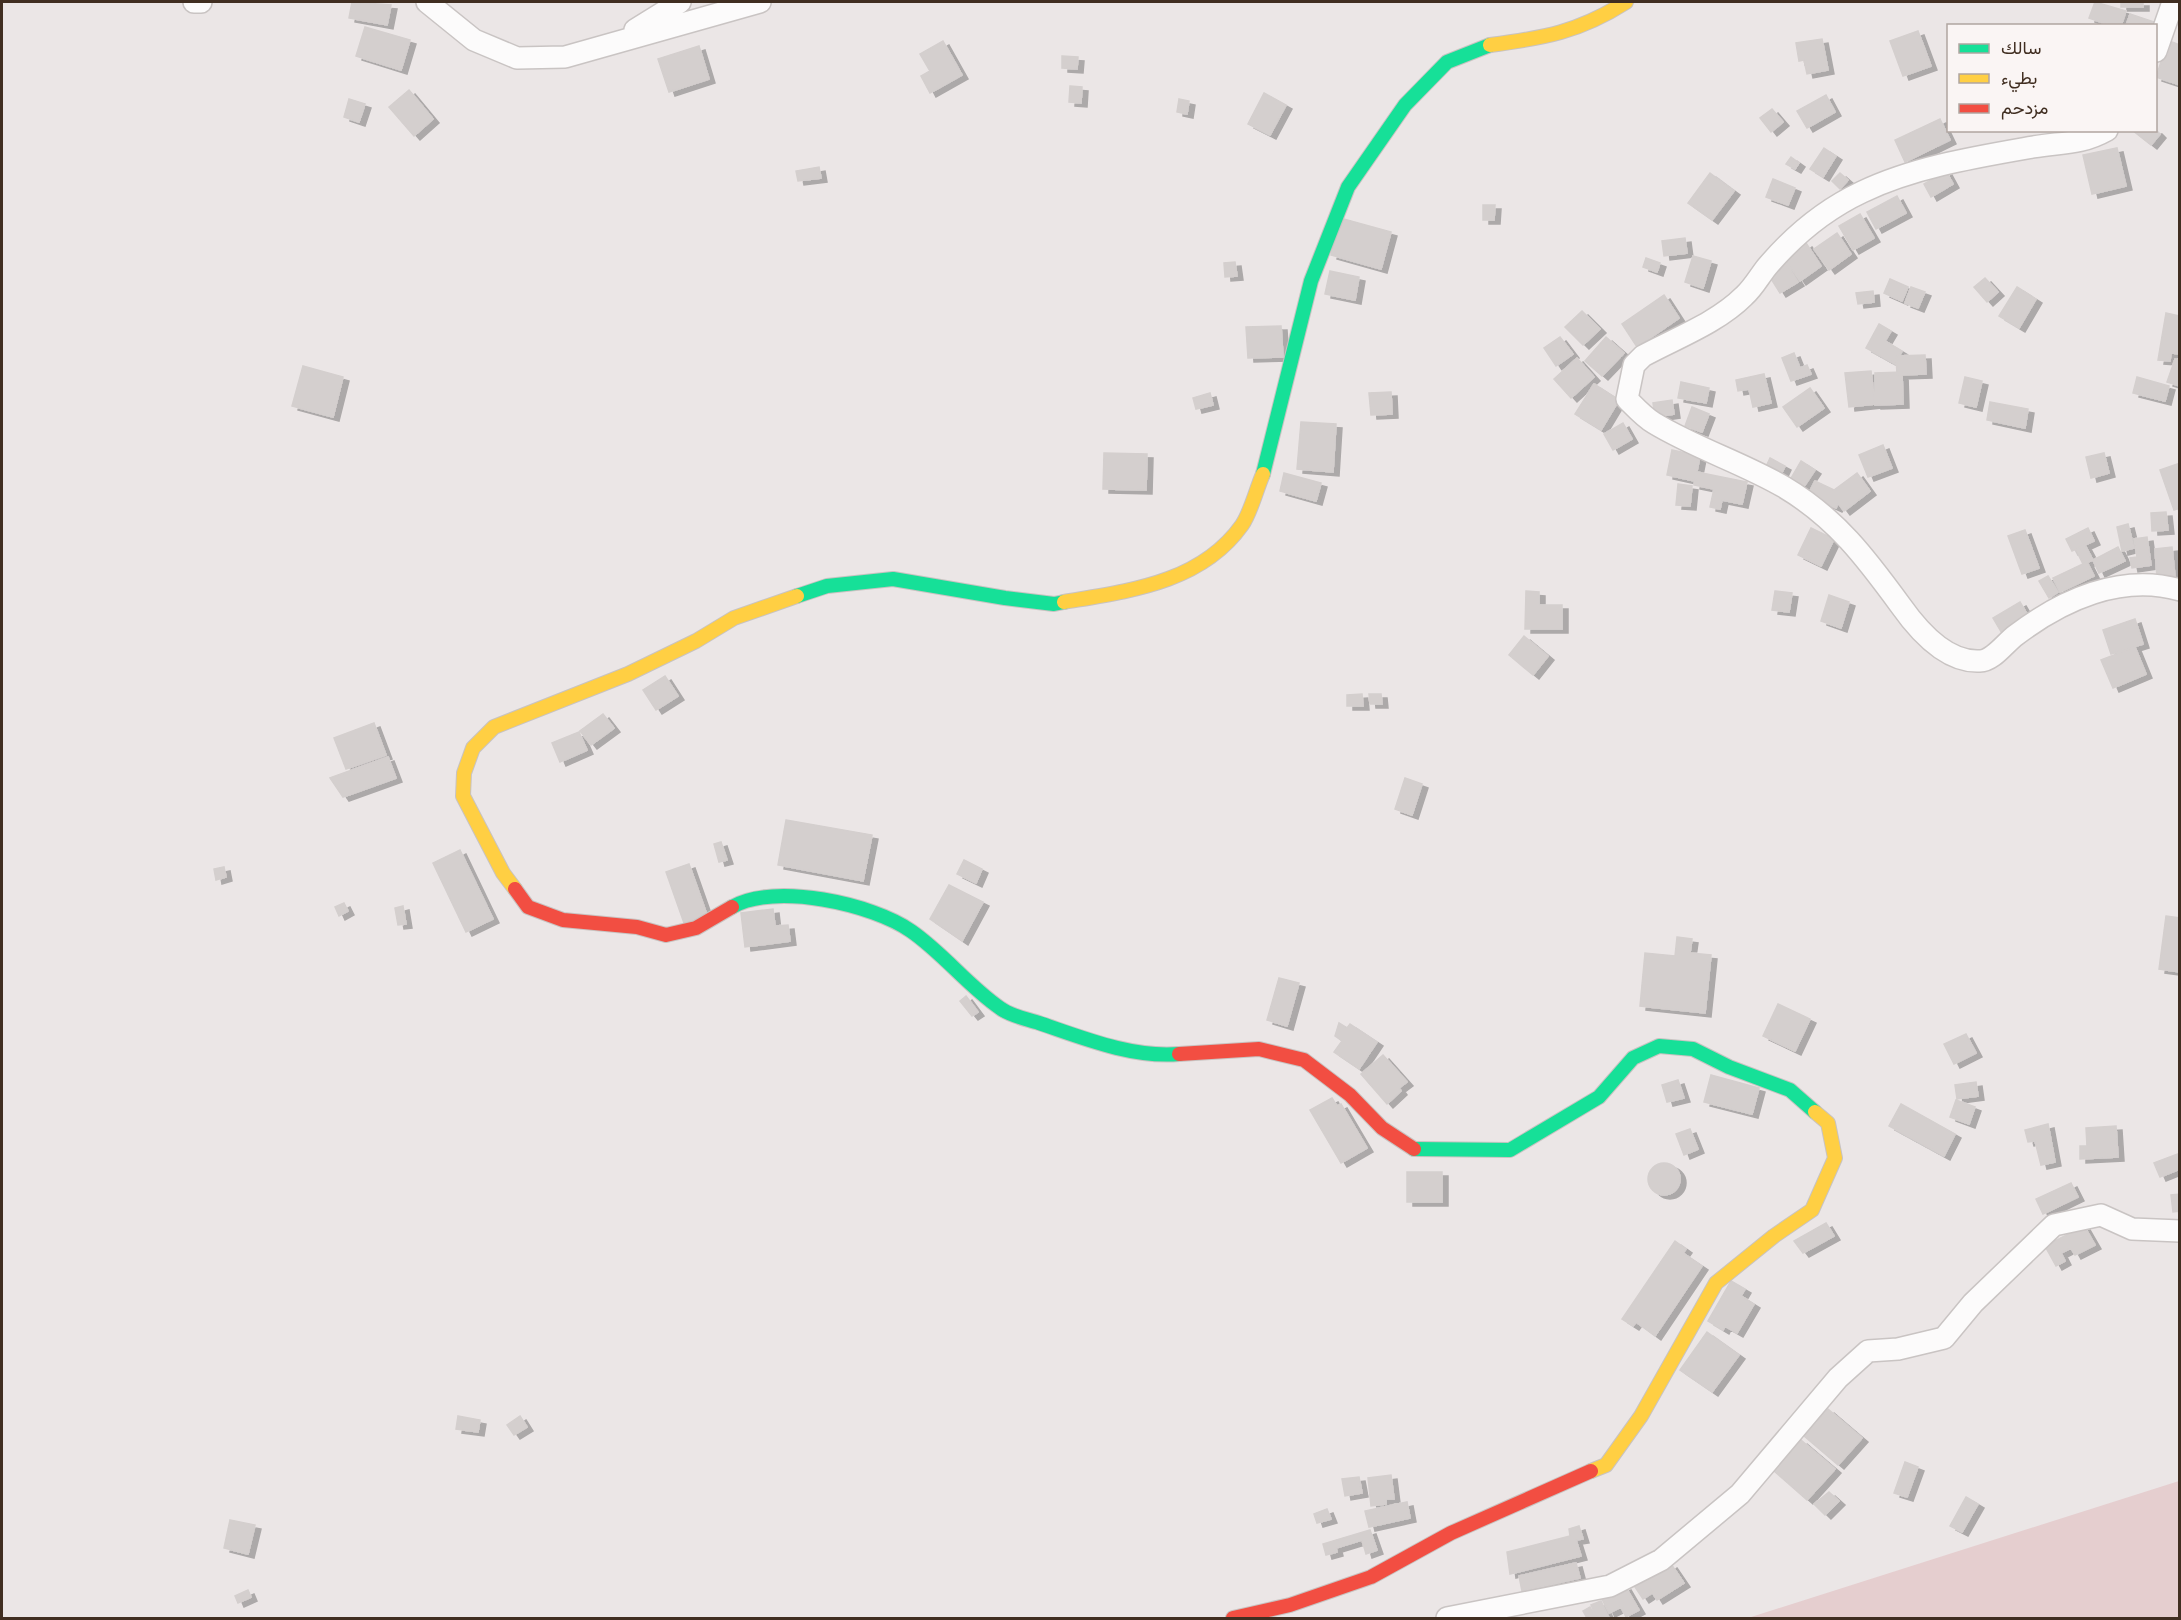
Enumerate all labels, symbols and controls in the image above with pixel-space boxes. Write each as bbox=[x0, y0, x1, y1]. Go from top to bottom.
legend bbox=[1947, 24, 2157, 132]
text: سالك bbox=[2001, 36, 2041, 58]
text: بطيء bbox=[2001, 66, 2037, 93]
text: مزدحم bbox=[2001, 96, 2048, 120]

